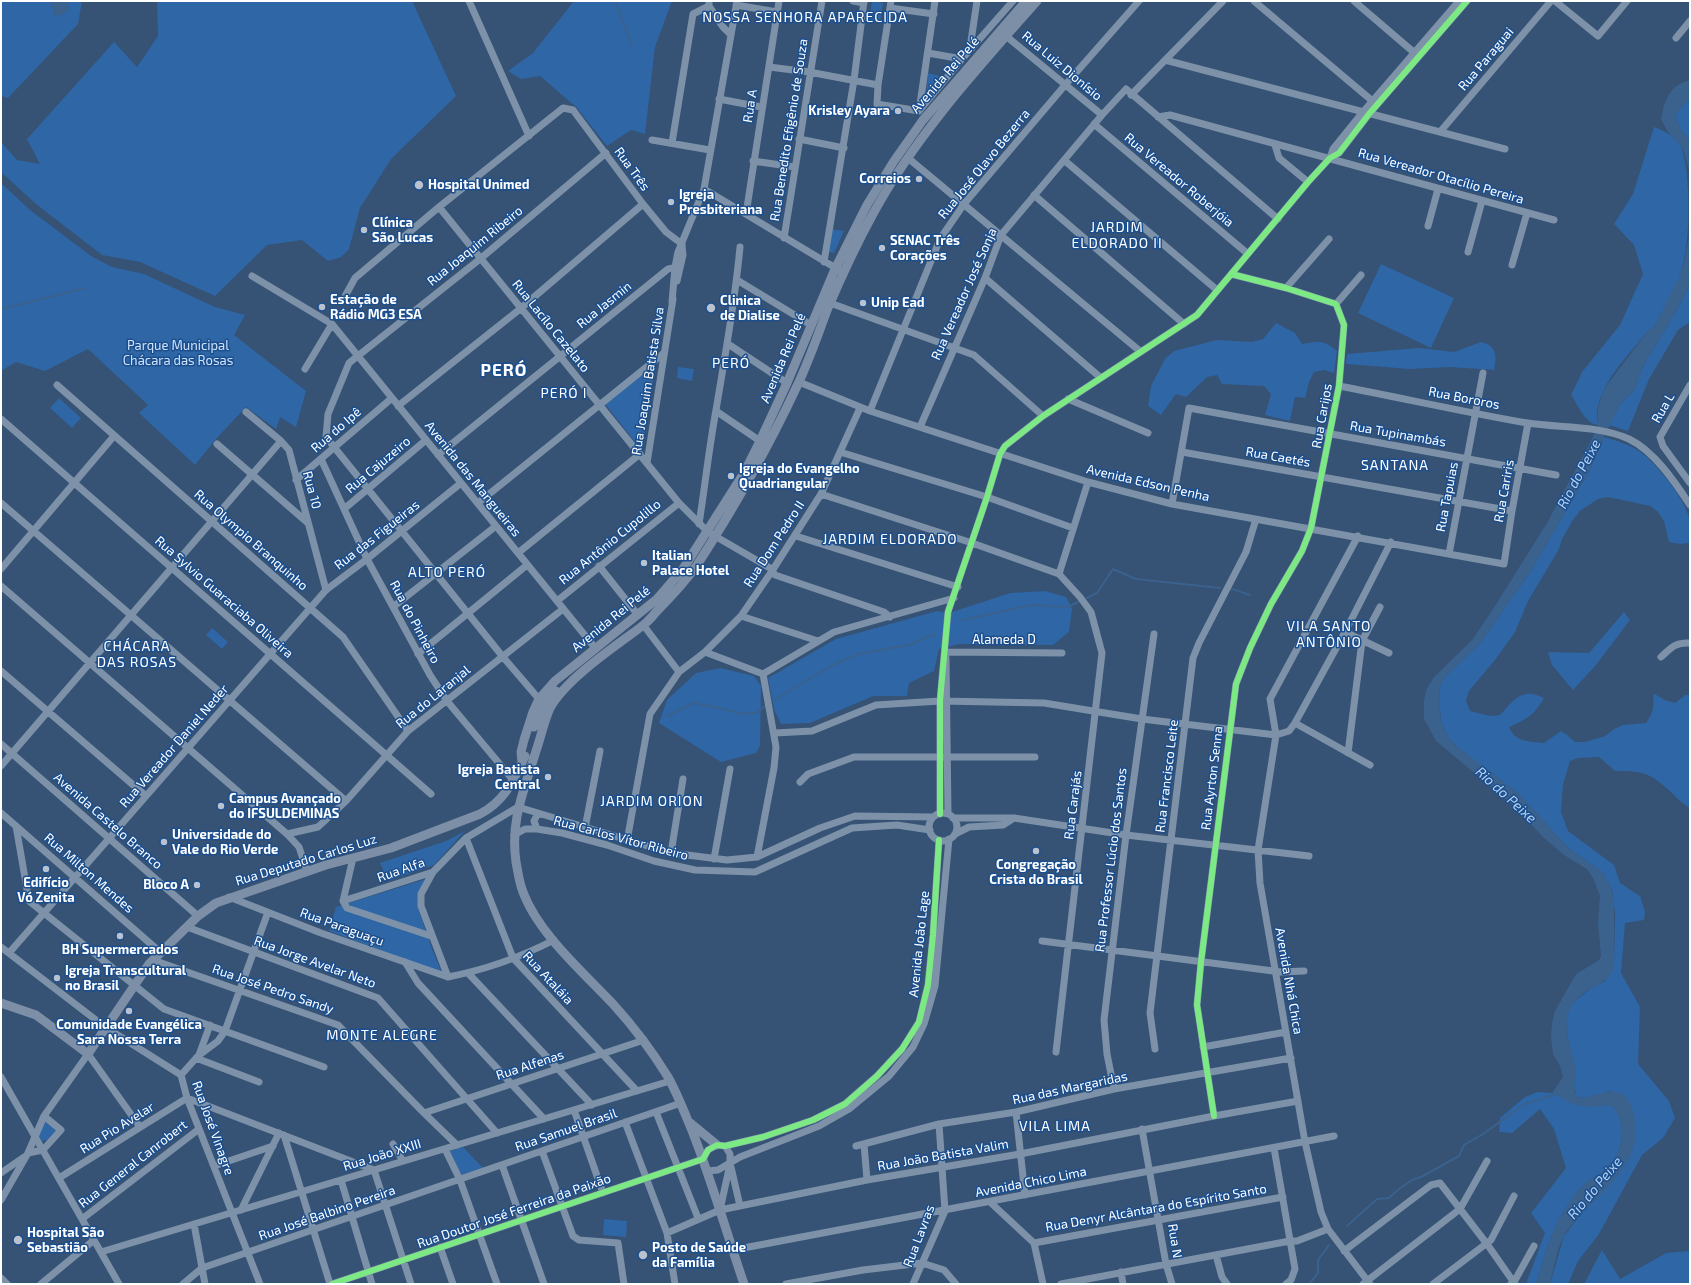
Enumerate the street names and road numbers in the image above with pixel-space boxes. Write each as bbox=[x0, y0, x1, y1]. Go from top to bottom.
street label: Rua Paraguai bbox=[1455, 24, 1517, 94]
street label: Rua Luiz Dionísio bbox=[1019, 28, 1105, 104]
street label: Avenida Rei Pelé bbox=[908, 34, 982, 116]
street label: Rua Benedito Efigênio de Souza bbox=[767, 38, 811, 222]
street label: Rua A bbox=[740, 88, 760, 124]
street label: Rua José Olavo Bezerra bbox=[935, 106, 1033, 222]
street label: Rua Vereador Roberjóia bbox=[1121, 130, 1237, 230]
street label: Rua Três bbox=[611, 144, 653, 194]
street label: Rua Vereador Otacílio Pereira bbox=[1356, 145, 1526, 207]
street label: Rua Joaquim Ribeiro bbox=[424, 203, 526, 289]
street label: Rua Vereador José Sonja bbox=[928, 226, 1000, 362]
street label: Rua Lacílo Cazelato bbox=[509, 277, 593, 375]
street label: Rua Jasmin bbox=[574, 278, 634, 332]
street label: Rua Joaquim Batista Silva bbox=[629, 306, 667, 456]
street label: Avenida Rei Pelé bbox=[757, 311, 809, 405]
street label: Rua Carijos bbox=[1309, 382, 1335, 450]
street label: Rua Bororos bbox=[1427, 383, 1501, 413]
street label: Rua L bbox=[1648, 390, 1678, 426]
street label: Rua do Ipê bbox=[308, 404, 364, 456]
street label: Avenida das Mangueiras bbox=[422, 418, 524, 540]
street label: Rua Tupinambás bbox=[1349, 418, 1447, 450]
street label: Rua Cajuzeiro bbox=[342, 433, 414, 497]
street label: Rua Caetés bbox=[1244, 444, 1312, 470]
street label: Rua Cariris bbox=[1491, 458, 1517, 524]
street label: Avenida Edson Penha bbox=[1085, 461, 1211, 505]
street label: Rua Tapuias bbox=[1433, 461, 1461, 533]
street label: Rua 10 bbox=[299, 469, 325, 511]
street label: Rua Olympio Branquinho bbox=[191, 486, 311, 594]
street label: Rua Antônio Cupolillo bbox=[556, 496, 664, 588]
street label: Rua das Figueiras bbox=[331, 497, 423, 573]
street label: Rua Dom Pedro II bbox=[740, 498, 808, 590]
street label: Rua Sylvio Guaraciaba Oliveira bbox=[152, 533, 296, 661]
street label: Rua do Pinheiro bbox=[387, 578, 443, 666]
street label: Avenida Rei Pelé bbox=[569, 583, 653, 655]
street label: Alameda D bbox=[972, 632, 1036, 648]
street label: Rua do Laranjal bbox=[393, 662, 473, 732]
street label: Rua Vereador Daniel Neder bbox=[116, 681, 232, 811]
street label: Rua Francisco Leite bbox=[1152, 719, 1182, 833]
street label: Rua Ayrton Senna bbox=[1198, 725, 1226, 831]
street label: Rua Professor Lúcio dos Santos bbox=[1092, 767, 1130, 953]
street label: Avenida Castelo Branco bbox=[51, 770, 165, 872]
street label: Rua Carajás bbox=[1061, 770, 1085, 840]
street label: Rua Carlos Vítor Ribeiro bbox=[552, 812, 690, 864]
street label: Rua Milton Mendes bbox=[41, 830, 137, 916]
street label: Rua Deputado Carlos Luz bbox=[233, 831, 379, 889]
street label: Rua Alfa bbox=[375, 855, 427, 885]
street label: Avenida João Lage bbox=[906, 890, 932, 998]
street label: Rua Paraguaçu bbox=[298, 905, 386, 949]
street label: Avenida Nhá Chica bbox=[1272, 926, 1306, 1036]
street label: Rua Jorge Avelar Neto bbox=[252, 933, 378, 991]
street label: Rua Ataláia bbox=[519, 948, 577, 1008]
street label: Rua José Pedro Sandy bbox=[210, 961, 336, 1017]
street label: Rua Alfenas bbox=[494, 1047, 566, 1083]
street label: Rua das Margaridas bbox=[1011, 1068, 1129, 1108]
street label: Rua José Vinagre bbox=[189, 1079, 237, 1177]
street label: Rua Pio Avelar bbox=[77, 1099, 157, 1157]
street label: Rua Samuel Brasil bbox=[513, 1105, 619, 1155]
street label: Rua General Canrobert bbox=[76, 1117, 190, 1211]
street label: Rua João XXIII bbox=[341, 1136, 423, 1174]
street label: Rua João Batista Valim bbox=[876, 1136, 1010, 1174]
street label: Avenida Chico Lima bbox=[974, 1164, 1088, 1200]
street label: Rua Doutor José Ferreira da Paixão bbox=[415, 1170, 613, 1252]
street label: Rua Denyr Alcântara do Espírito Santo bbox=[1044, 1181, 1268, 1235]
street label: Rua José Balbino Pereira bbox=[257, 1182, 397, 1244]
street label: Rua Lavras bbox=[900, 1203, 938, 1269]
street label: Rua N bbox=[1165, 1223, 1185, 1259]

